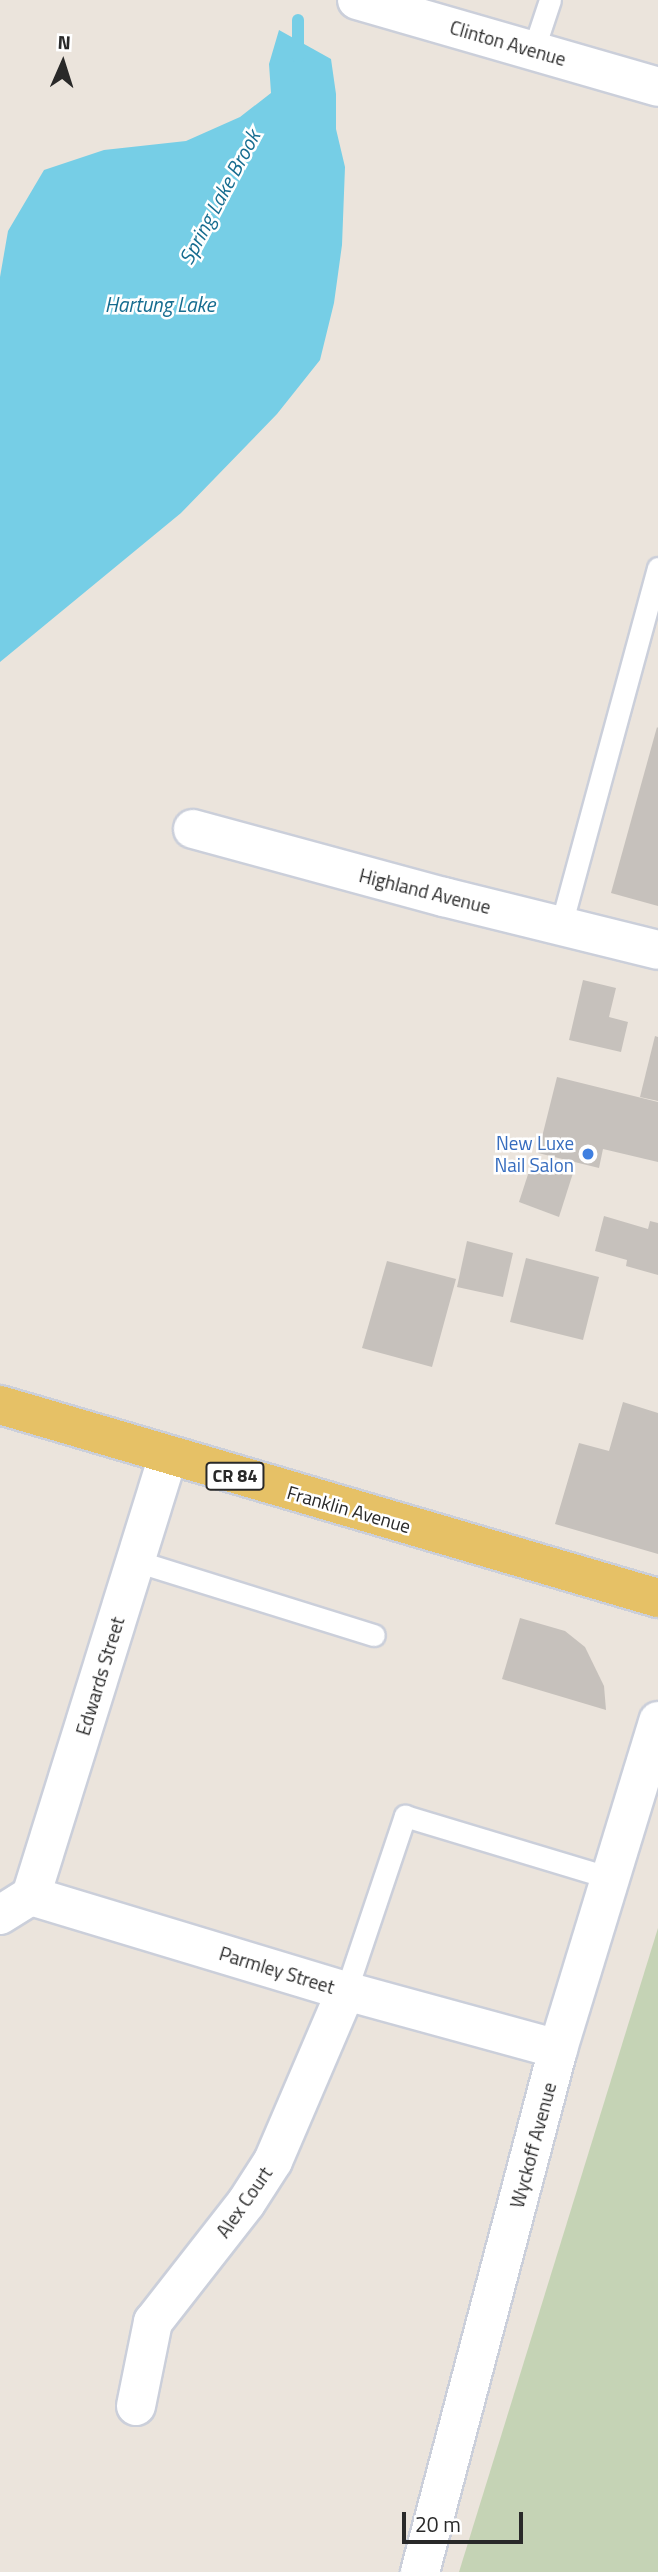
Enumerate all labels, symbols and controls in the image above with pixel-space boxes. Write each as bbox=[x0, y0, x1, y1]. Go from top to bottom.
street label: Clinton Avenue bbox=[447, 16, 569, 70]
text: N bbox=[57, 27, 71, 56]
north arrow bbox=[28, 28, 98, 98]
water label: Spring Lake Brook bbox=[173, 126, 265, 268]
water label: Hartung Lake bbox=[105, 291, 215, 317]
street label: Highland Avenue bbox=[357, 864, 493, 918]
place label: New Luxe Nail Salon bbox=[494, 1132, 574, 1176]
marker: New Luxe Nail Salon bbox=[580, 1146, 596, 1162]
road number: CR 84 bbox=[205, 1462, 265, 1490]
street label: Franklin Avenue bbox=[285, 1480, 413, 1538]
street label: Edwards Street bbox=[71, 1614, 129, 1738]
street label: Parmley Street bbox=[217, 1942, 337, 1998]
street label: Wyckoff Avenue bbox=[505, 2080, 561, 2210]
street label: Alex Court bbox=[211, 2162, 277, 2242]
scale bar bbox=[406, 2498, 527, 2542]
text: 20 m bbox=[415, 2508, 461, 2540]

